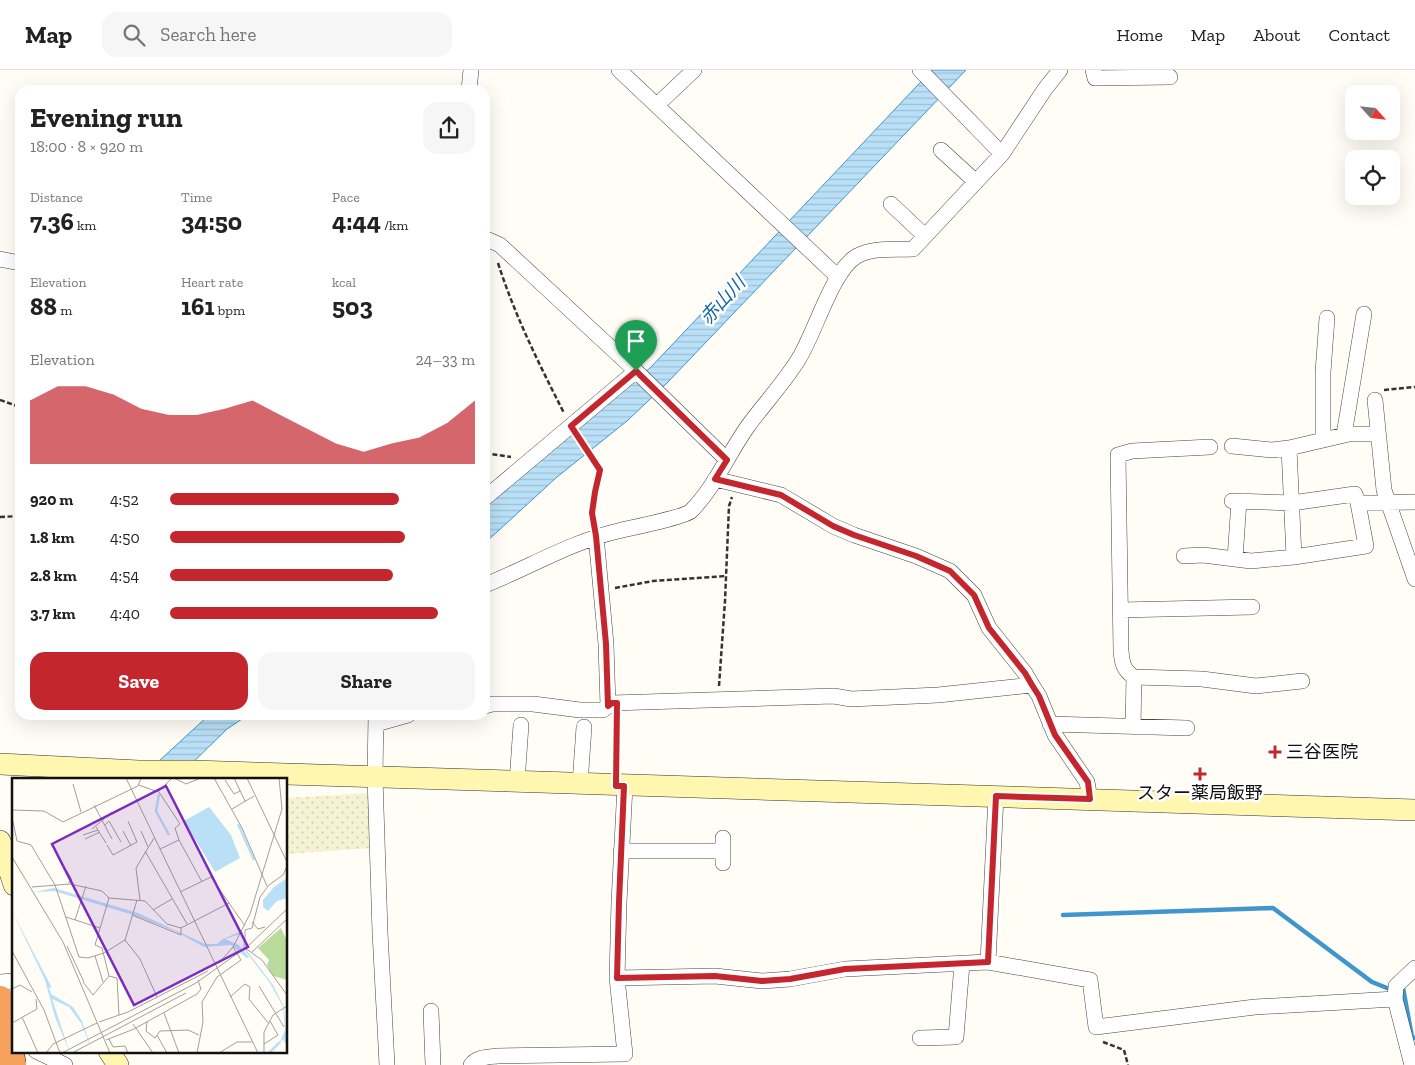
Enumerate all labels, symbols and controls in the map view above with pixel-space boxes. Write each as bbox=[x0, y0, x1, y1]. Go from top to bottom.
search box bbox=[102, 12, 452, 57]
text: Map bbox=[25, 20, 72, 49]
icon: search bbox=[120, 21, 148, 49]
text: Search here bbox=[160, 23, 257, 46]
text: Home bbox=[1116, 24, 1163, 46]
text: Map bbox=[1191, 24, 1225, 46]
text: About bbox=[1253, 24, 1300, 46]
text: Contact bbox=[1328, 24, 1390, 46]
north arrow bbox=[1345, 85, 1400, 140]
map controls bbox=[1345, 85, 1400, 205]
text: Evening run bbox=[30, 101, 183, 134]
button: share bbox=[423, 102, 475, 154]
text: 18:00 · 8 × 920 m bbox=[30, 137, 143, 156]
button: locate bbox=[1345, 150, 1400, 205]
text: Distance bbox=[30, 189, 83, 206]
text: Time bbox=[181, 189, 212, 206]
text: Pace bbox=[332, 189, 360, 206]
text: 7.36 bbox=[30, 206, 74, 236]
text: 34:50 bbox=[181, 206, 242, 236]
text: 4:44 bbox=[332, 206, 381, 236]
text: km bbox=[74, 217, 96, 234]
text: /km bbox=[381, 217, 408, 234]
water label: 赤山川 bbox=[695, 270, 751, 329]
text: Elevation bbox=[30, 274, 87, 291]
text: Heart rate bbox=[181, 274, 243, 291]
text: kcal bbox=[332, 274, 356, 291]
text: 88 bbox=[30, 291, 57, 321]
text: 161 bbox=[181, 291, 215, 321]
text: 503 bbox=[332, 291, 373, 321]
text: m bbox=[57, 302, 72, 319]
text: bpm bbox=[215, 302, 245, 319]
pin bbox=[615, 320, 657, 371]
icon: arrive bbox=[622, 327, 650, 355]
text: Elevation bbox=[30, 350, 95, 369]
text: 24–33 m bbox=[416, 350, 475, 369]
text: 920 m bbox=[30, 490, 73, 509]
text: 4:52 bbox=[110, 490, 139, 509]
text: 1.8 km bbox=[30, 528, 75, 547]
text: 4:50 bbox=[110, 528, 140, 547]
text: 2.8 km bbox=[30, 566, 77, 585]
text: 4:54 bbox=[110, 566, 139, 585]
text: 3.7 km bbox=[30, 604, 76, 623]
text: 4:40 bbox=[110, 604, 140, 623]
button: Save bbox=[30, 652, 248, 710]
button: Share bbox=[258, 652, 475, 710]
place label: 三谷医院 bbox=[1286, 741, 1358, 763]
marker: 三谷医院 bbox=[1268, 745, 1282, 759]
marker: スター薬局飯野 bbox=[1194, 768, 1206, 780]
inset map bbox=[12, 778, 288, 1052]
place label: スター薬局飯野 bbox=[1137, 782, 1263, 804]

